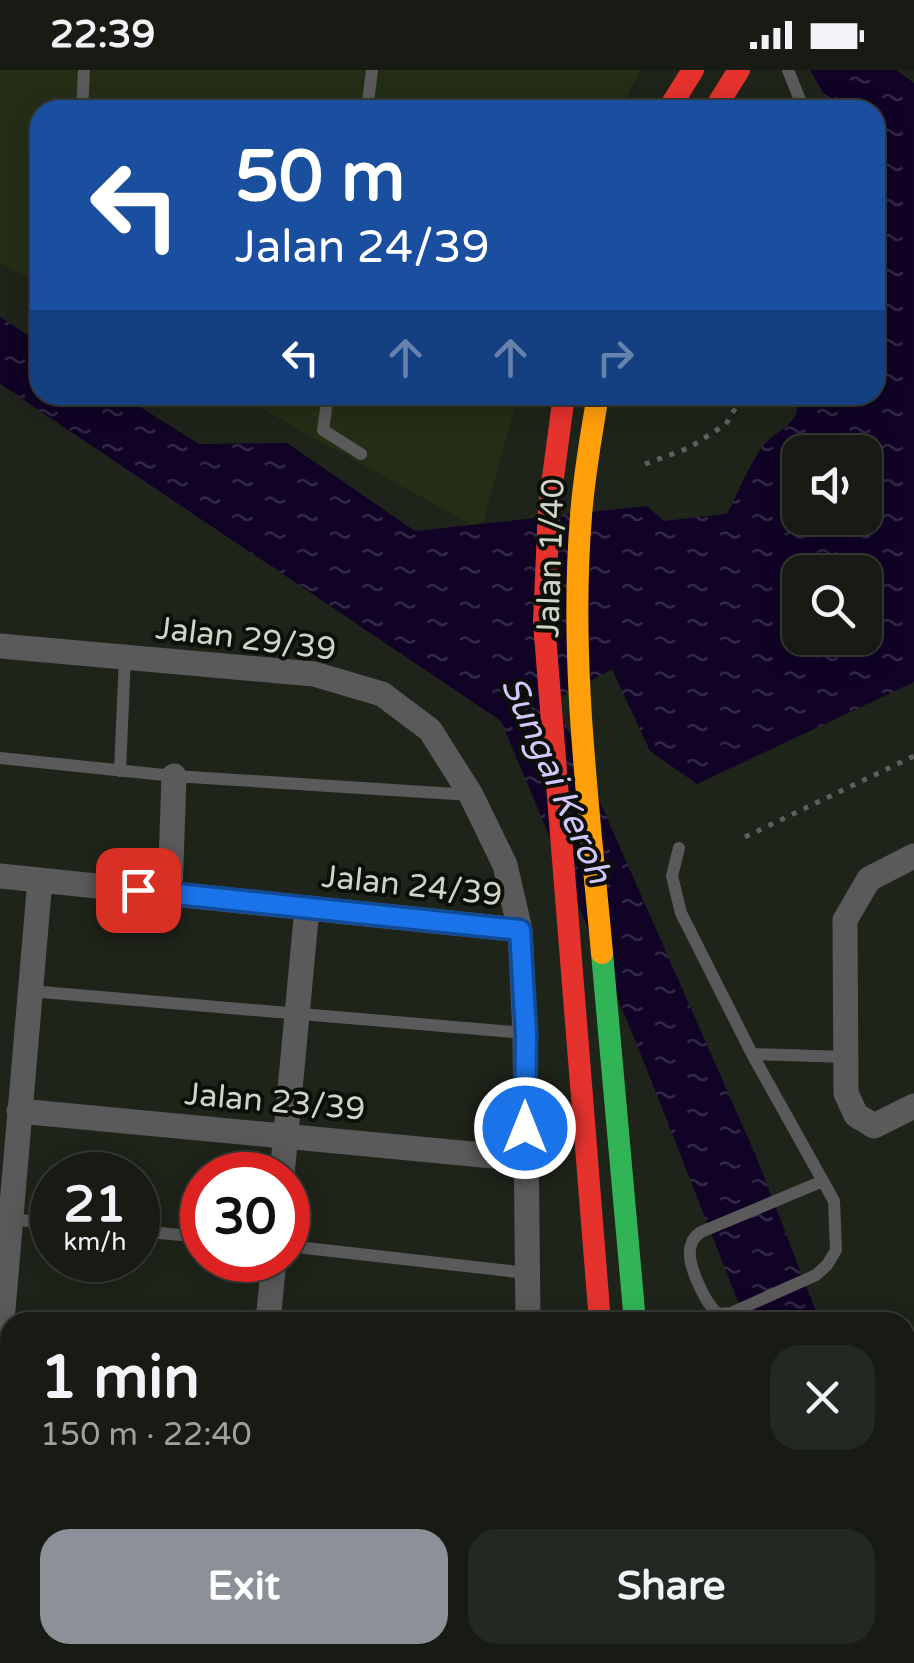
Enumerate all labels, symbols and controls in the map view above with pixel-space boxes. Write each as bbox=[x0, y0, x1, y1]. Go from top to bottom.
text: 22:39 bbox=[50, 12, 155, 58]
text: 50 m bbox=[235, 136, 405, 220]
icon: left bbox=[70, 140, 200, 270]
text: Jalan 24/39 bbox=[235, 221, 490, 275]
icon: left bbox=[273, 330, 328, 385]
icon: ahead bbox=[378, 330, 433, 385]
icon: ahead bbox=[483, 330, 538, 385]
icon: right bbox=[588, 330, 643, 385]
map controls bbox=[782, 435, 882, 655]
button: sound bbox=[782, 435, 882, 535]
street label: Jalan 1/40 bbox=[529, 478, 573, 638]
button: search bbox=[782, 555, 882, 655]
street label: Jalan 29/39 bbox=[154, 609, 338, 669]
water label: Sungai Keroh bbox=[492, 670, 621, 892]
pin bbox=[96, 848, 181, 933]
street label: Jalan 24/39 bbox=[320, 858, 504, 914]
icon: arrive bbox=[111, 863, 166, 918]
street label: Jalan 23/39 bbox=[183, 1075, 367, 1129]
position arrow bbox=[473, 1076, 577, 1180]
speed limit sign: 30 bbox=[180, 1152, 310, 1282]
text: 21 bbox=[64, 1175, 126, 1235]
text: km/h bbox=[64, 1227, 126, 1257]
text: 1 min bbox=[40, 1342, 200, 1414]
button: close bbox=[770, 1345, 875, 1450]
text: 150 m · 22:40 bbox=[40, 1416, 252, 1454]
button: Exit bbox=[40, 1529, 448, 1644]
button: Share bbox=[468, 1529, 875, 1644]

